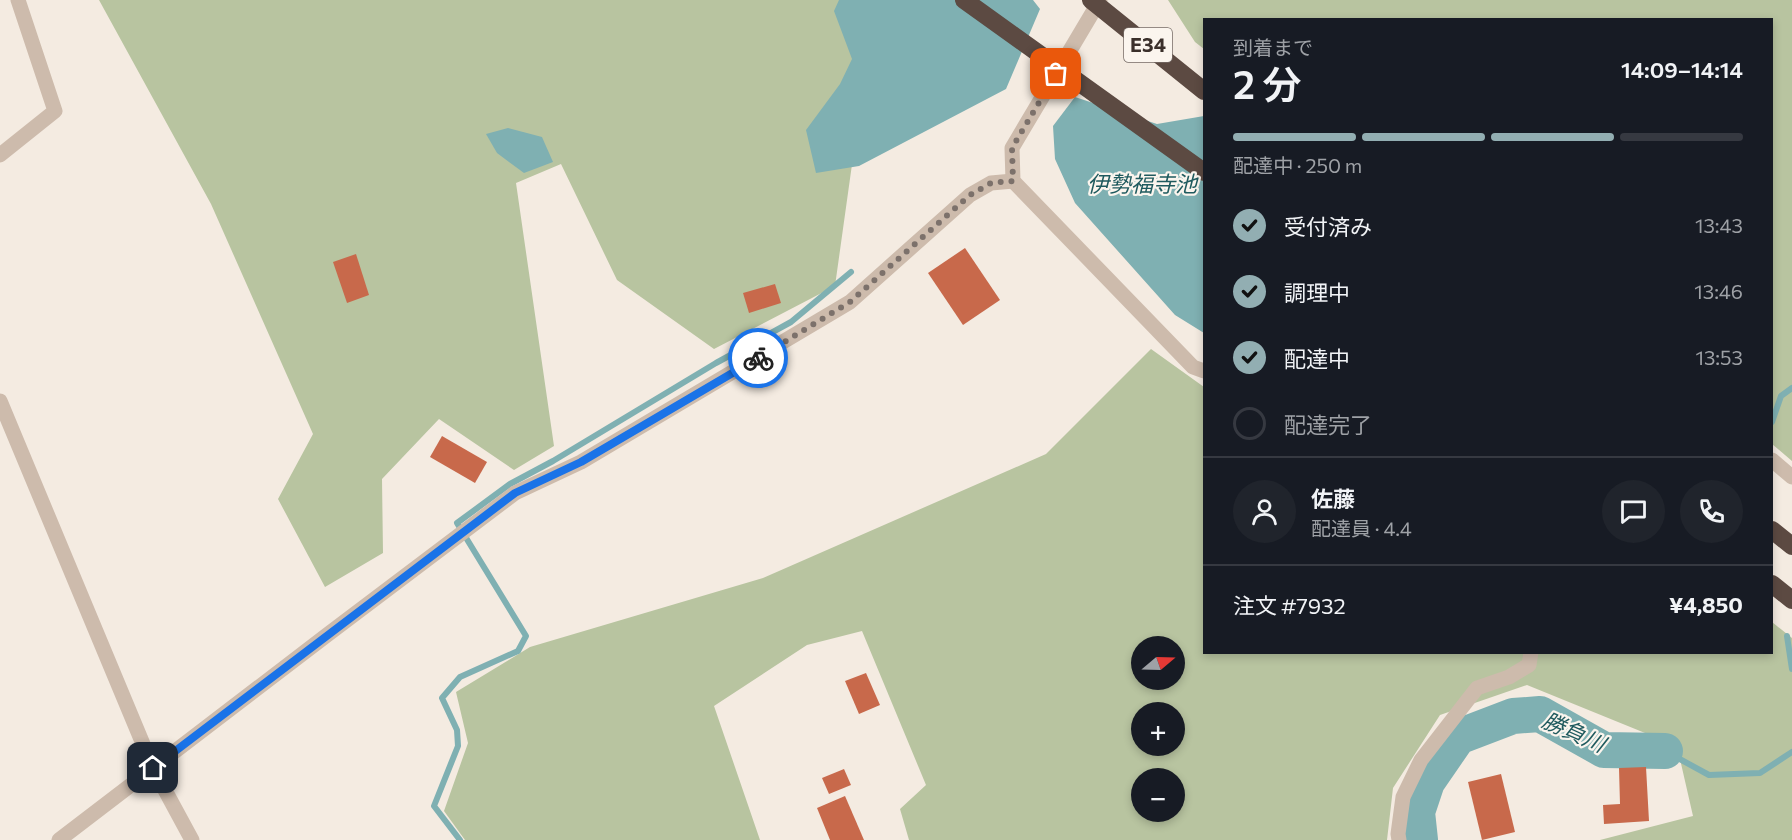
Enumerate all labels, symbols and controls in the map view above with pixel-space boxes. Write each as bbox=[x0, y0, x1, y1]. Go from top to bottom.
road number: E34 bbox=[1124, 28, 1172, 62]
text: 到着まで bbox=[1233, 35, 1313, 59]
pin bbox=[1030, 48, 1081, 99]
text: 14:09–14:14 bbox=[1621, 56, 1743, 83]
icon: bag bbox=[1039, 57, 1072, 90]
text: 2 分 bbox=[1233, 59, 1301, 107]
text: 配達中 · 250 m bbox=[1233, 153, 1362, 177]
water label: 伊勢福寺池 bbox=[1087, 170, 1199, 197]
icon: check bbox=[1233, 209, 1266, 242]
text: 受付済み bbox=[1284, 213, 1372, 240]
text: 13:43 bbox=[1695, 213, 1743, 237]
icon: check bbox=[1233, 275, 1266, 308]
text: 調理中 bbox=[1284, 279, 1350, 306]
text: 13:46 bbox=[1694, 279, 1743, 303]
courier bbox=[728, 328, 788, 388]
icon: check bbox=[1233, 341, 1266, 374]
icon: bike bbox=[742, 342, 775, 375]
text: 配達中 bbox=[1284, 345, 1350, 372]
text: 13:53 bbox=[1695, 345, 1743, 369]
text: 配達完了 bbox=[1284, 411, 1372, 438]
button: person bbox=[1233, 480, 1296, 543]
button: chat bbox=[1602, 480, 1665, 543]
button: phone bbox=[1680, 480, 1743, 543]
text: 佐藤 bbox=[1311, 485, 1355, 512]
text: 配達員 · 4.4 bbox=[1311, 516, 1412, 540]
text: ¥4,850 bbox=[1669, 591, 1743, 618]
text: 注文 #7932 bbox=[1233, 592, 1346, 619]
north arrow bbox=[1131, 636, 1185, 690]
map controls bbox=[1131, 636, 1185, 822]
button: + bbox=[1131, 702, 1185, 756]
water label: 勝負川 bbox=[1539, 706, 1612, 758]
pin bbox=[127, 742, 178, 793]
icon: home bbox=[136, 751, 169, 784]
button: − bbox=[1131, 768, 1185, 822]

